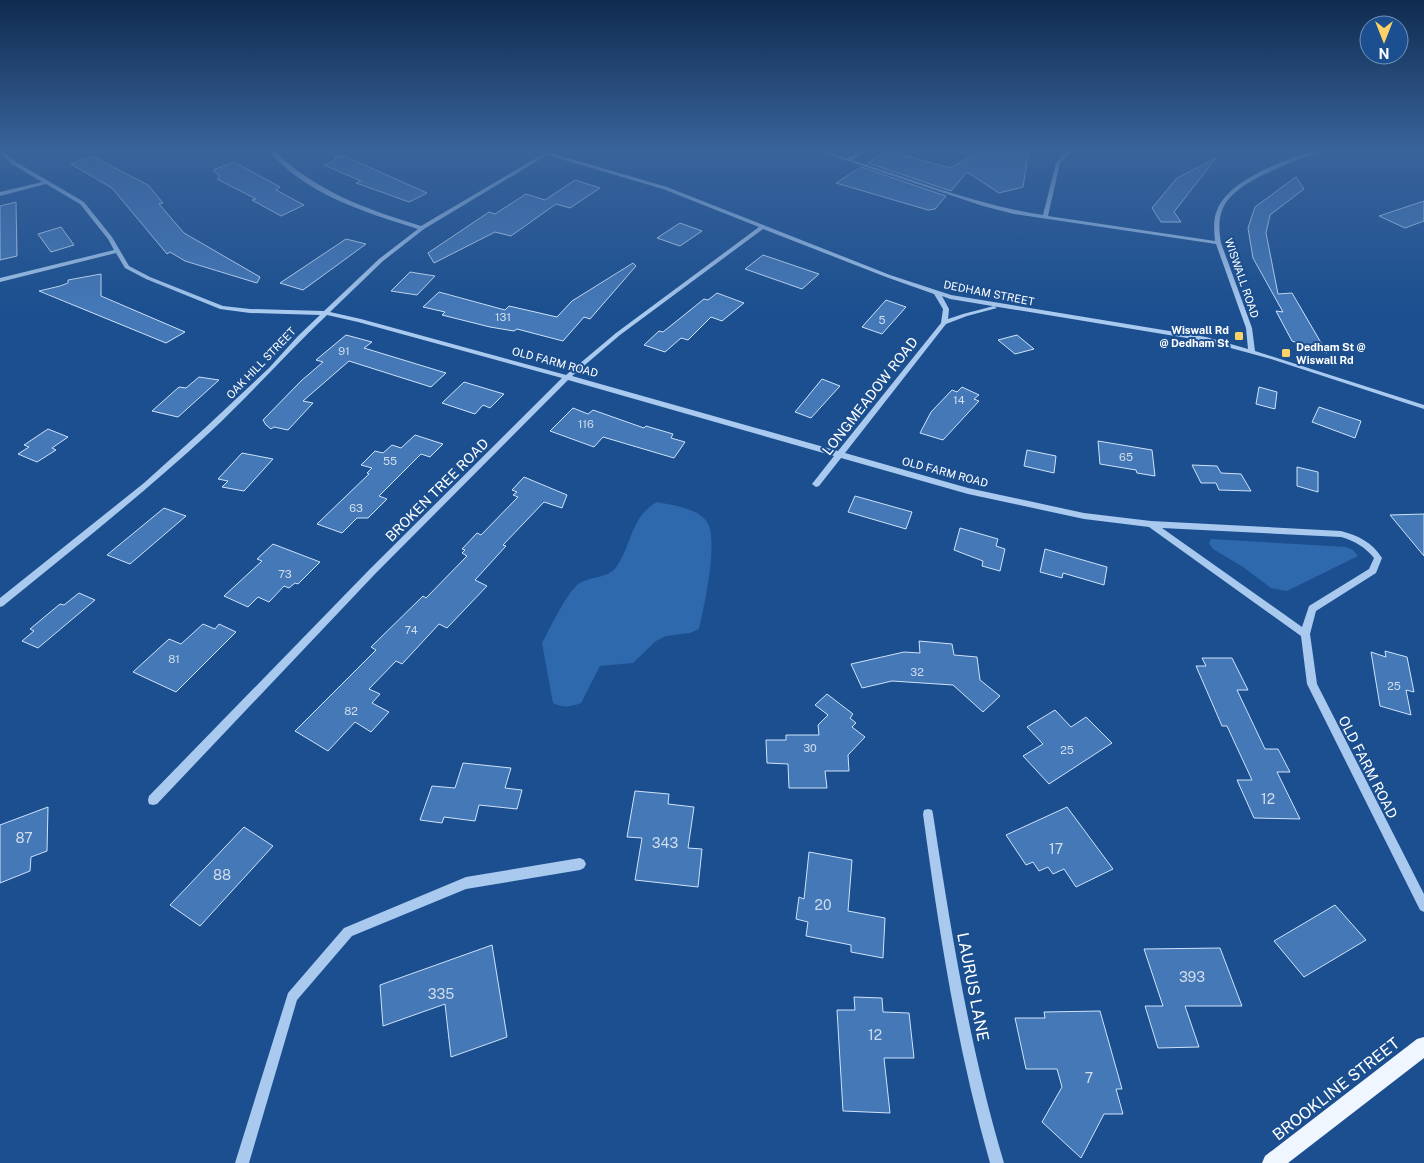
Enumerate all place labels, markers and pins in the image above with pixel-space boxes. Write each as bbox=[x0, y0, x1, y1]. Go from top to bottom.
place label: Wiswall Rd @ Dedham St bbox=[1159, 324, 1229, 349]
marker: Wiswall Rd @ Dedham St bbox=[1233, 330, 1245, 342]
place label: Dedham St @ Wiswall Rd bbox=[1296, 341, 1366, 366]
marker: Dedham St @ Wiswall Rd bbox=[1280, 347, 1292, 359]

